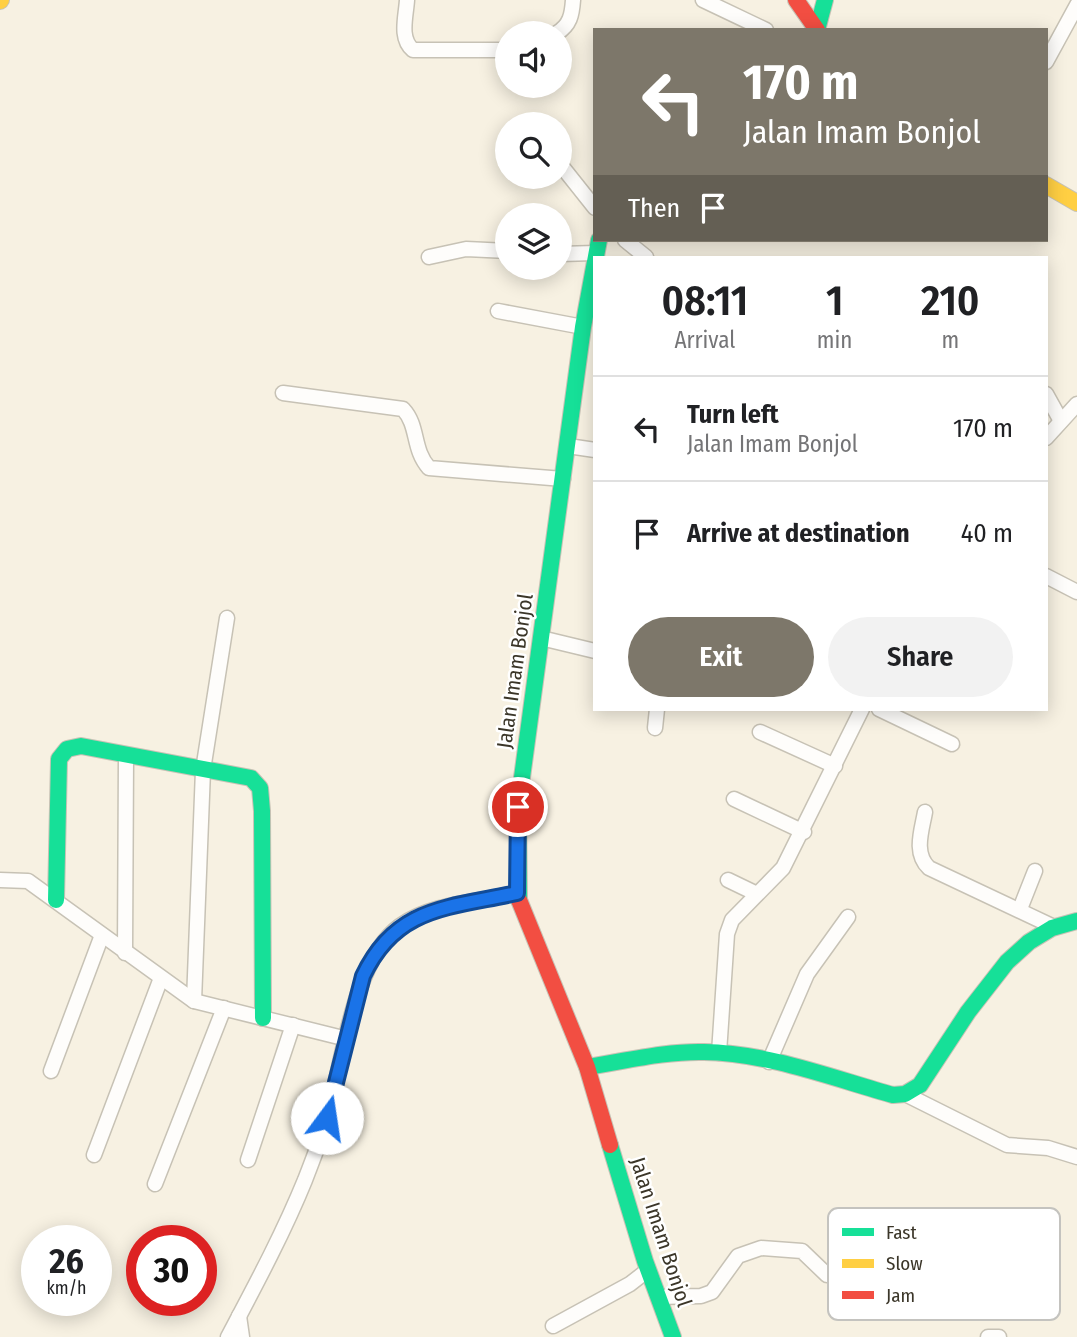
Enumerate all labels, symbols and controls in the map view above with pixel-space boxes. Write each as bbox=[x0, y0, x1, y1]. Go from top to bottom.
map controls bbox=[495, 21, 572, 280]
button: sound bbox=[495, 21, 572, 98]
text: 170 m bbox=[743, 53, 859, 112]
icon: left bbox=[628, 56, 719, 147]
button: search bbox=[495, 112, 572, 189]
text: Jalan Imam Bonjol bbox=[743, 113, 981, 151]
icon: arrive bbox=[694, 189, 732, 227]
text: Then bbox=[628, 193, 680, 224]
button: layers bbox=[495, 203, 572, 280]
text: 08:11 bbox=[661, 276, 748, 326]
text: 1 bbox=[826, 276, 843, 326]
text: 210 bbox=[921, 276, 980, 326]
text: Arrival bbox=[674, 326, 735, 354]
text: min bbox=[817, 326, 852, 354]
text: m bbox=[941, 326, 959, 354]
text: Turn left bbox=[687, 399, 779, 430]
icon: left bbox=[628, 410, 666, 448]
text: 170 m bbox=[953, 413, 1013, 444]
text: Jalan Imam Bonjol bbox=[687, 430, 858, 458]
icon: arrive bbox=[628, 515, 666, 553]
text: Arrive at destination bbox=[687, 518, 910, 549]
text: 40 m bbox=[961, 518, 1013, 549]
street label: Jalan Imam Bonjol bbox=[491, 591, 539, 750]
button: Exit bbox=[628, 617, 814, 697]
button: Share bbox=[828, 617, 1013, 697]
pin bbox=[488, 777, 548, 837]
icon: arrive bbox=[499, 788, 537, 826]
position arrow bbox=[290, 1081, 364, 1155]
street label: Jalan Imam Bonjol bbox=[625, 1154, 698, 1311]
legend bbox=[828, 1208, 1060, 1320]
text: Fast bbox=[886, 1221, 917, 1244]
speed limit sign: 30 bbox=[126, 1225, 217, 1316]
text: 26 bbox=[49, 1240, 84, 1282]
text: Slow bbox=[886, 1252, 923, 1275]
text: km/h bbox=[46, 1277, 87, 1299]
text: Jam bbox=[886, 1284, 915, 1307]

